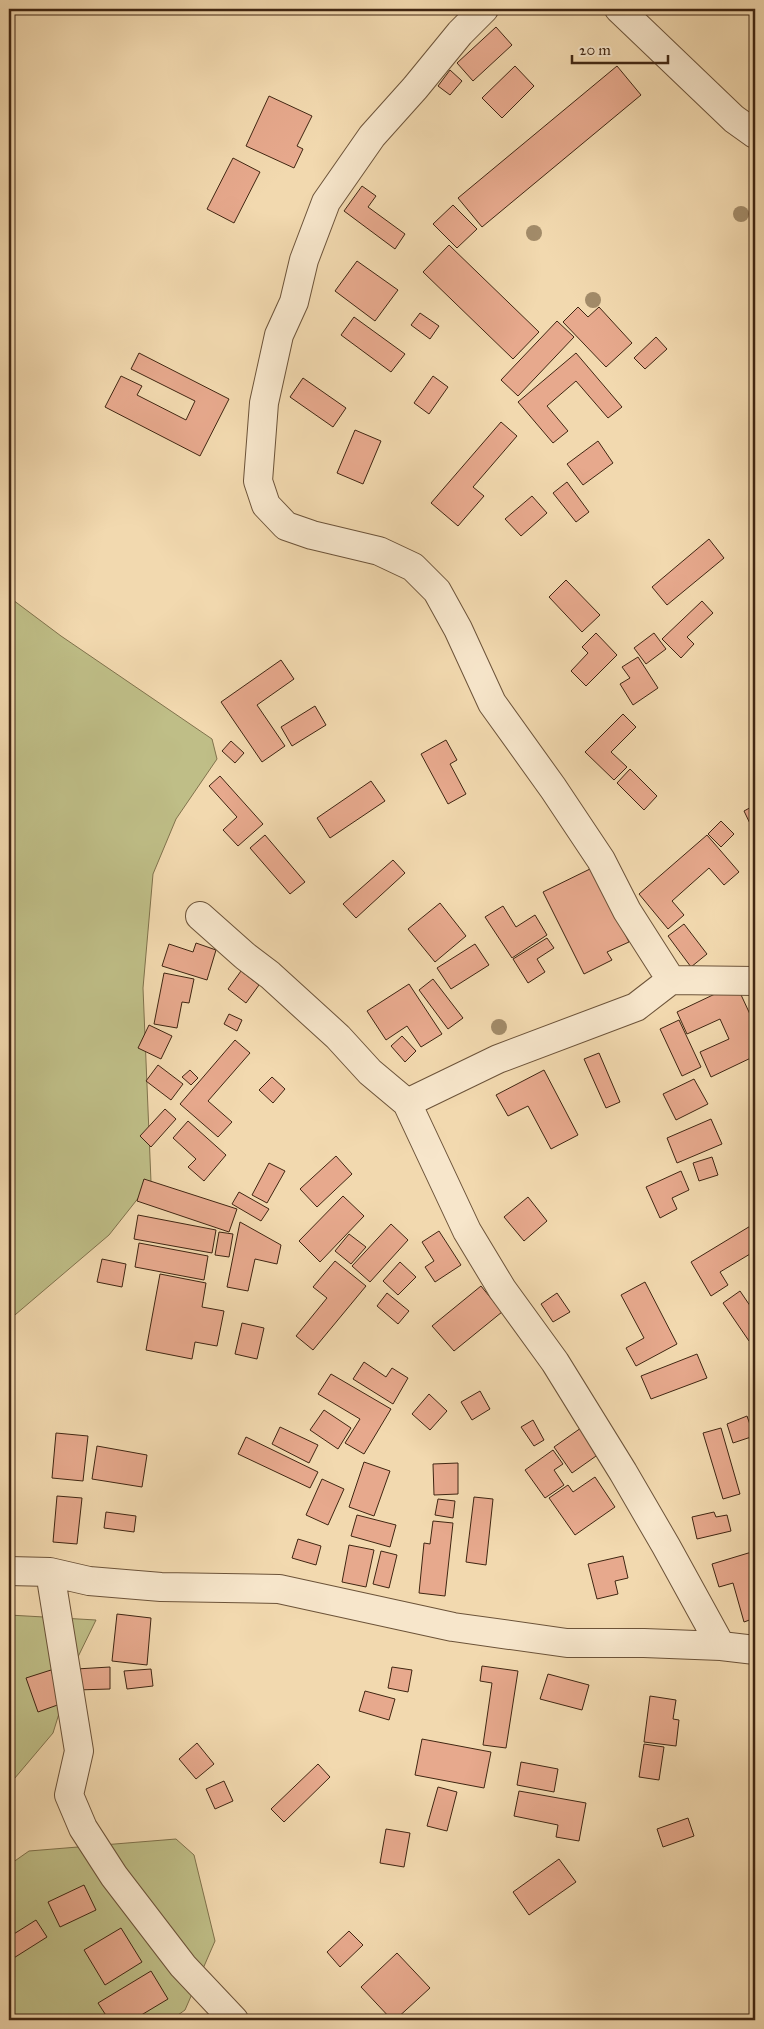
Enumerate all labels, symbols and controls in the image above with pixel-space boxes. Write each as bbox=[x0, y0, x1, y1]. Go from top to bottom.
scale bar bbox=[572, 32, 668, 64]
text: 20 m bbox=[579, 41, 611, 59]

